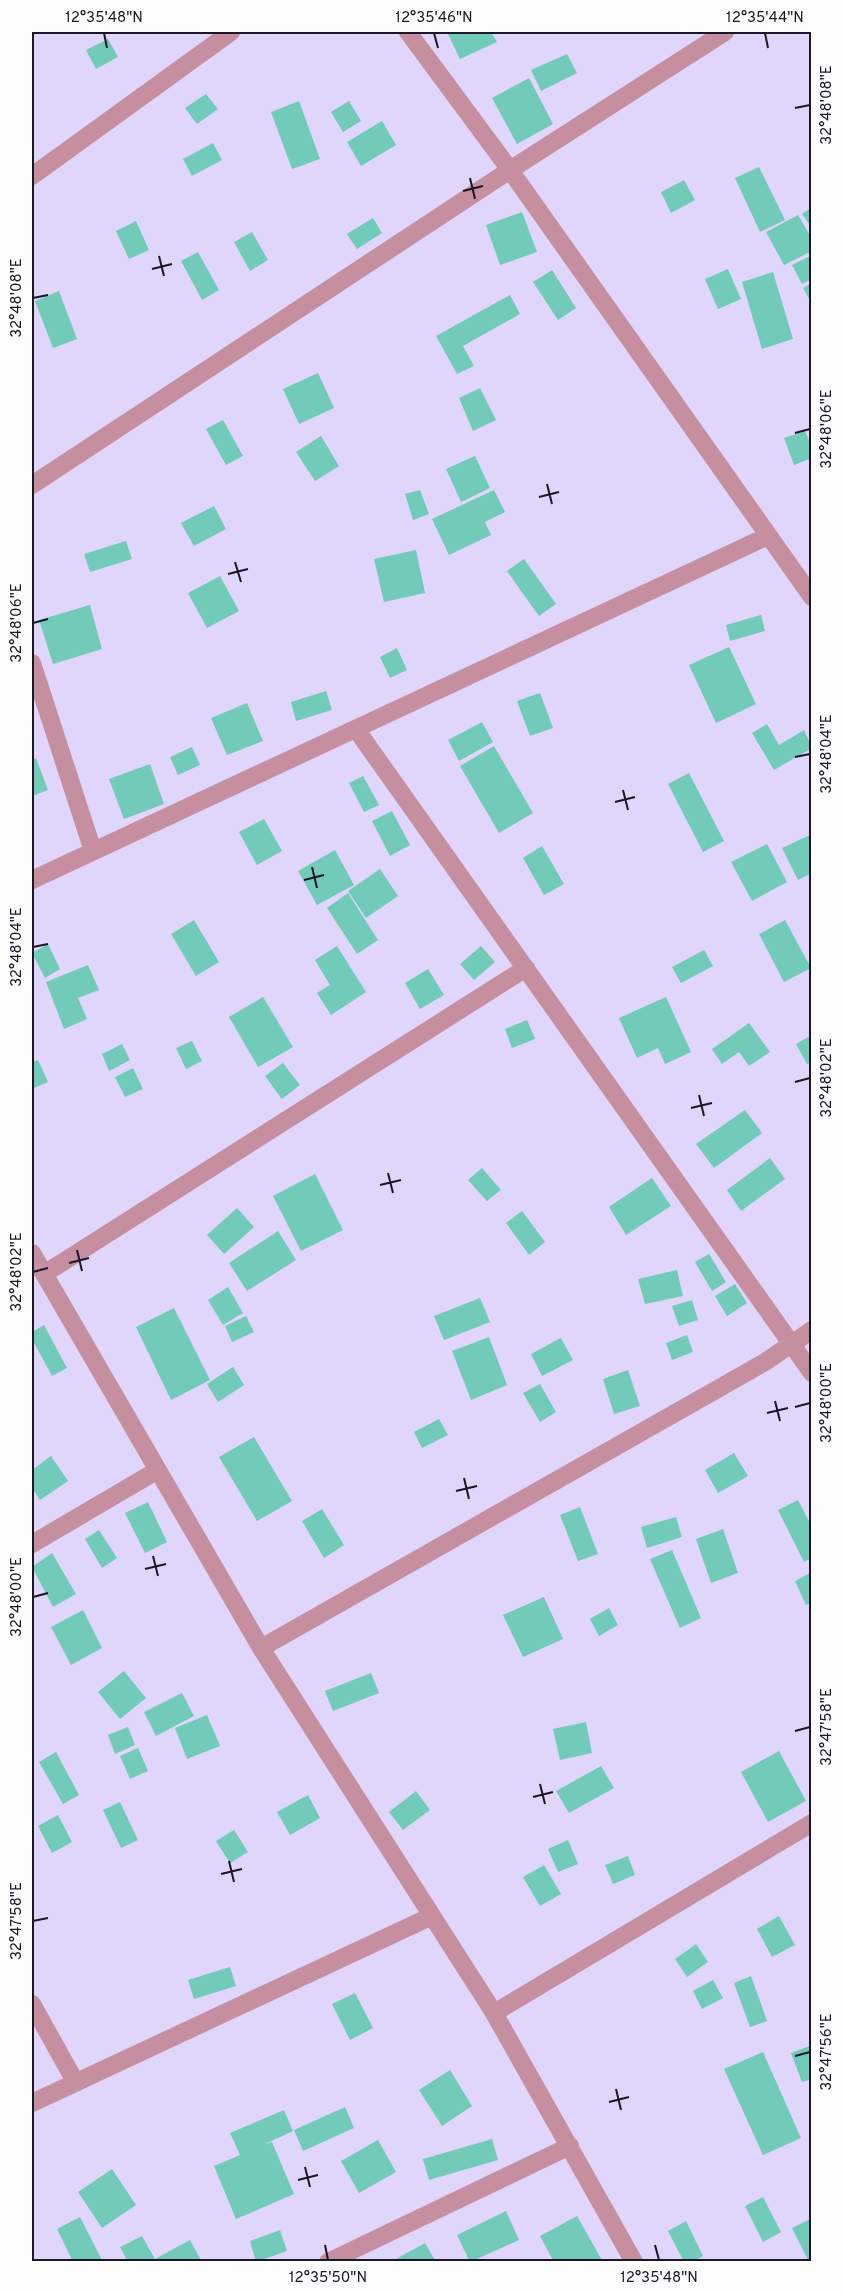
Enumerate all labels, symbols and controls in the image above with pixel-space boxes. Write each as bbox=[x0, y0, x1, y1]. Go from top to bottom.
text: 12°35'48"N bbox=[65, 9, 143, 28]
text: 12°35'46"N bbox=[395, 9, 473, 28]
text: 12°35'44"N bbox=[726, 9, 804, 28]
text: 32°48'08"E bbox=[818, 65, 837, 145]
text: 32°48'08"E bbox=[8, 258, 27, 338]
text: 32°48'06"E bbox=[818, 389, 837, 469]
text: 32°48'06"E bbox=[8, 583, 27, 663]
text: 32°48'04"E bbox=[818, 714, 837, 794]
text: 32°48'04"E bbox=[8, 907, 27, 987]
text: 32°48'02"E bbox=[818, 1038, 837, 1118]
text: 32°48'02"E bbox=[8, 1232, 27, 1312]
text: 32°48'00"E bbox=[818, 1363, 837, 1443]
text: 32°48'00"E bbox=[8, 1557, 27, 1637]
text: 32°47'58"E bbox=[818, 1688, 837, 1766]
text: 32°47'58"E bbox=[8, 1882, 27, 1960]
text: 32°47'56"E bbox=[818, 2013, 837, 2091]
text: 12°35'50"N bbox=[289, 2269, 367, 2288]
text: 12°35'48"N bbox=[620, 2269, 698, 2288]

